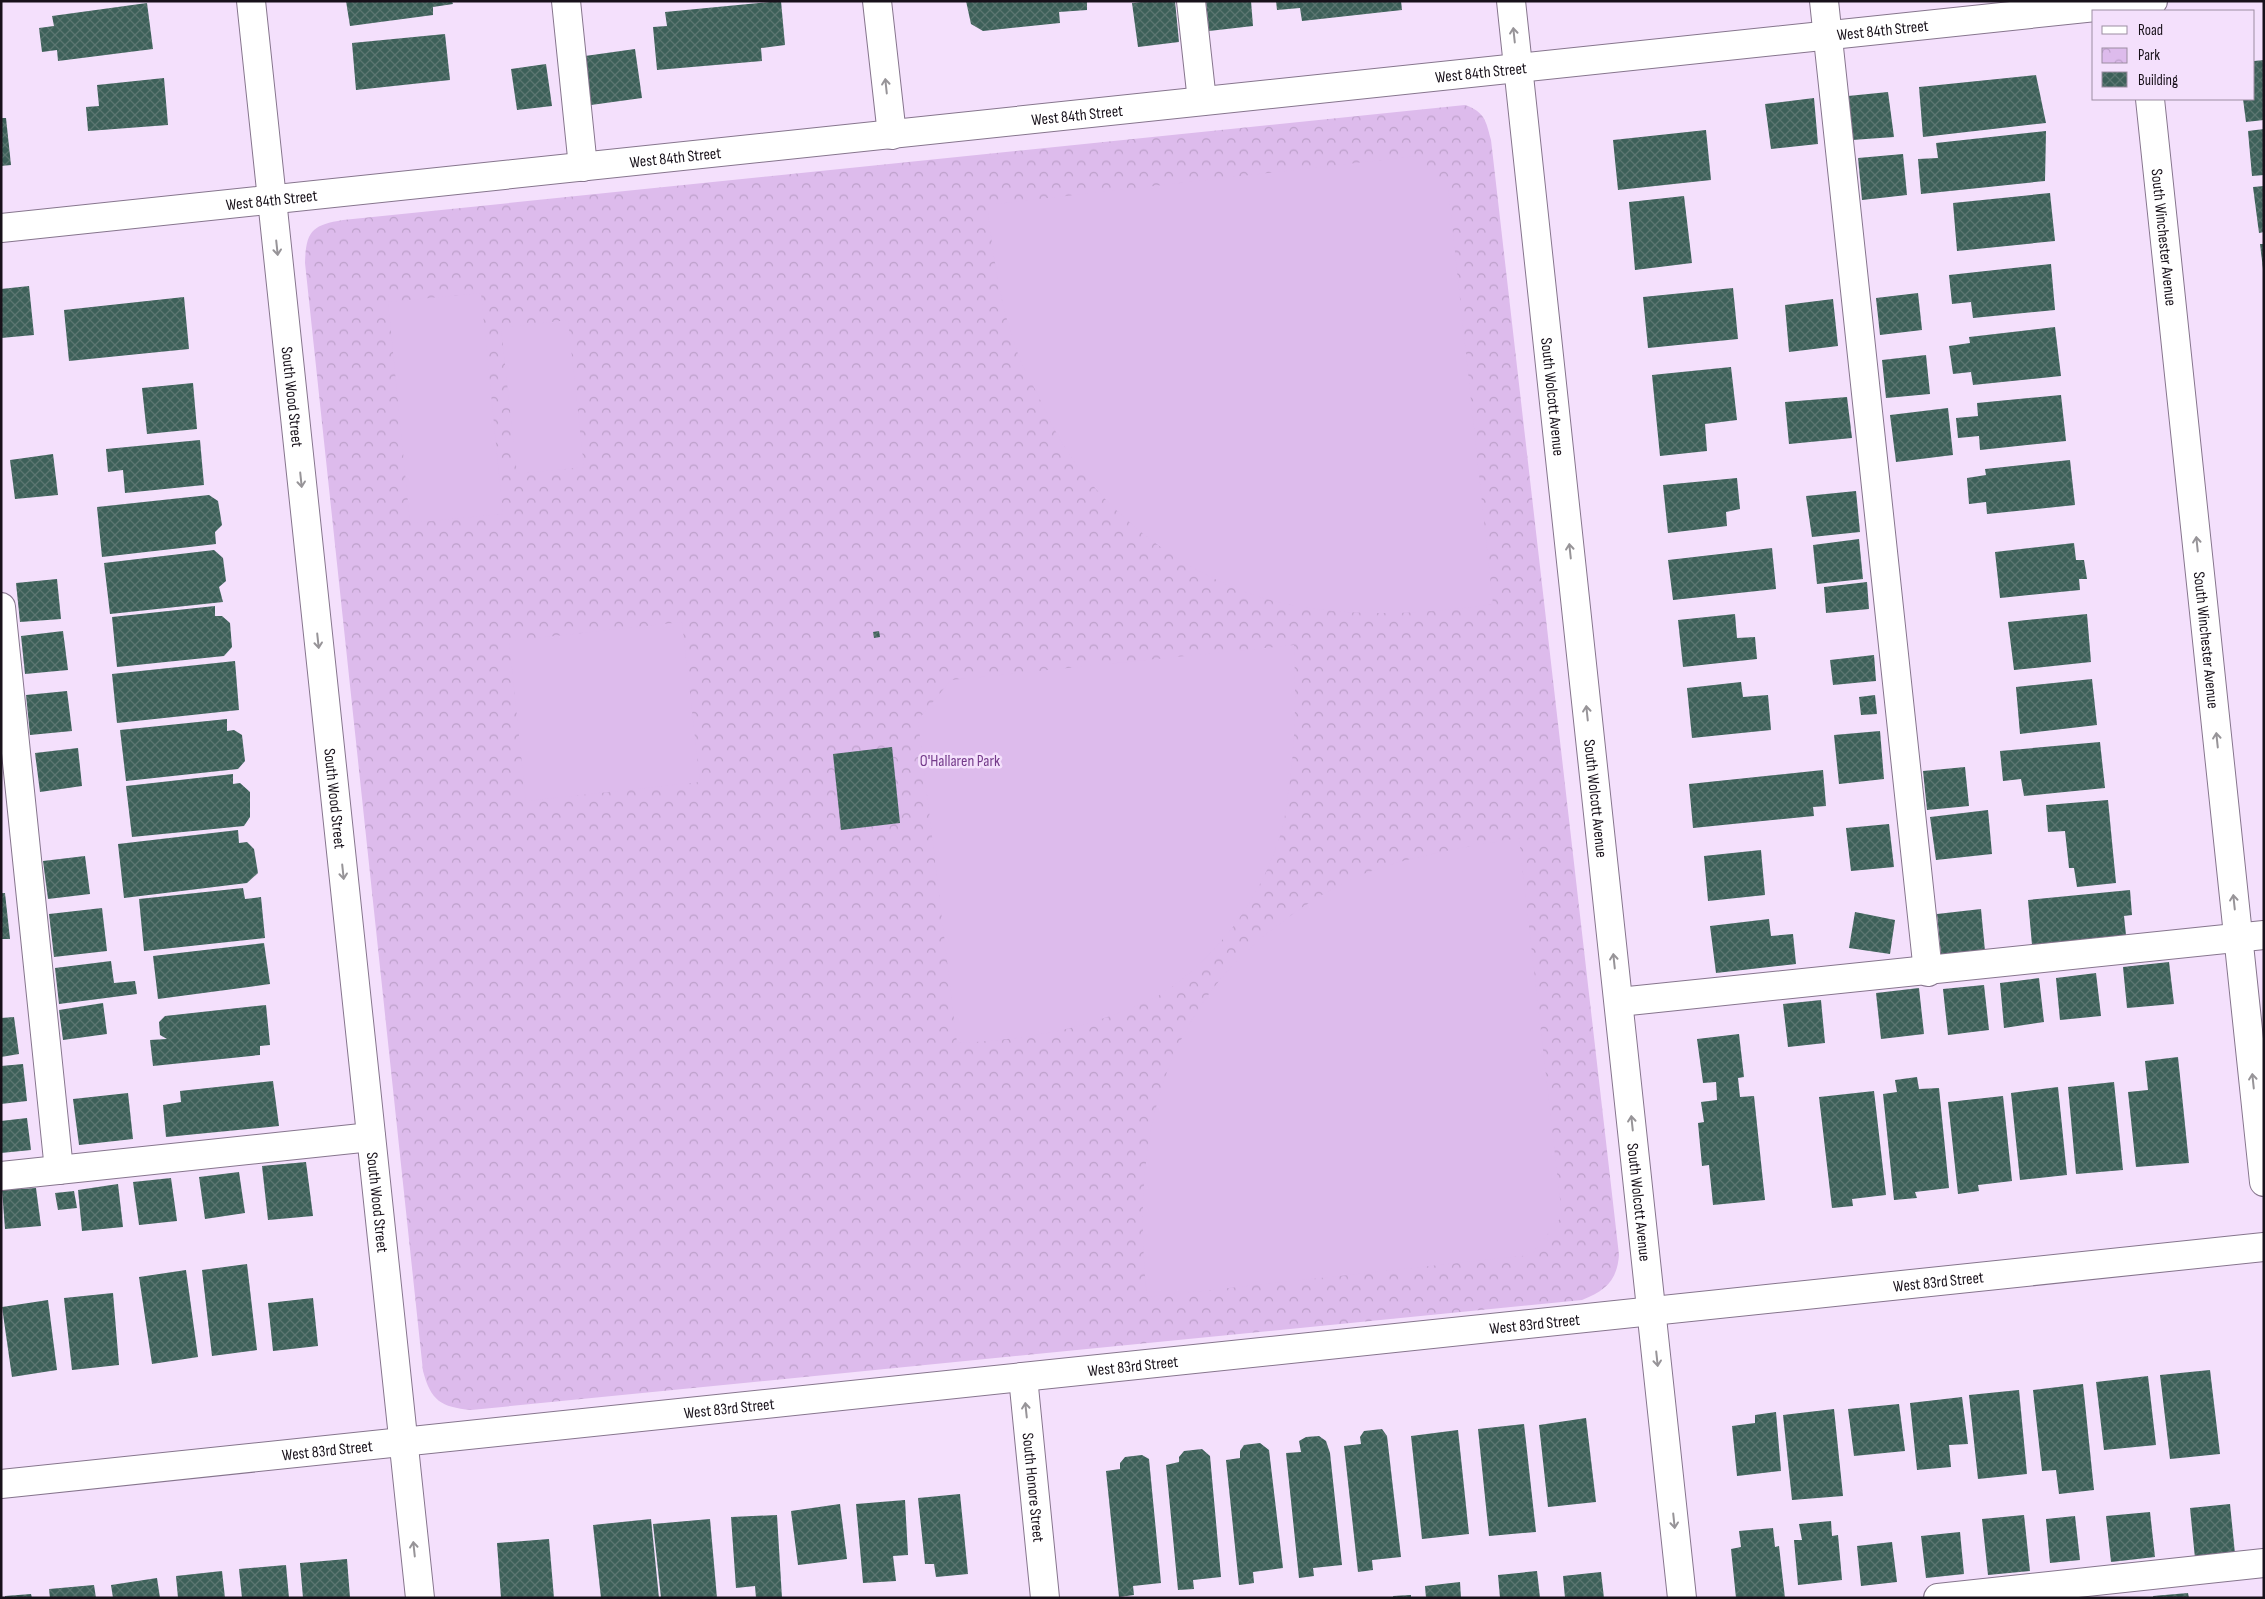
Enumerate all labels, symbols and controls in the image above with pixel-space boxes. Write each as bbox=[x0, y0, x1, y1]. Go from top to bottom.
legend bbox=[2092, 10, 2255, 100]
street label: West 84th Street bbox=[1836, 17, 1930, 45]
text: Road bbox=[2138, 21, 2163, 40]
one-way arrow bbox=[1509, 27, 1519, 43]
text: Park bbox=[2138, 46, 2160, 65]
street label: West 84th Street bbox=[1434, 59, 1528, 88]
text: Building bbox=[2138, 71, 2178, 90]
one-way arrow bbox=[881, 79, 891, 95]
street label: West 84th Street bbox=[1030, 102, 1124, 130]
street label: West 84th Street bbox=[629, 144, 722, 173]
street label: South Winchester Avenue bbox=[2146, 168, 2180, 307]
street label: West 84th Street bbox=[225, 187, 318, 215]
one-way arrow bbox=[272, 240, 282, 256]
street label: South Wolcott Avenue bbox=[1536, 337, 1568, 457]
street label: South Wood Street bbox=[277, 346, 306, 448]
one-way arrow bbox=[296, 471, 306, 487]
one-way arrow bbox=[2192, 536, 2202, 552]
one-way arrow bbox=[1565, 543, 1575, 559]
street label: South Winchester Avenue bbox=[2189, 571, 2222, 710]
one-way arrow bbox=[314, 633, 323, 649]
one-way arrow bbox=[1582, 705, 1592, 721]
one-way arrow bbox=[2212, 733, 2222, 749]
street label: South Wolcott Avenue bbox=[1579, 739, 1611, 859]
street label: South Wood Street bbox=[319, 747, 349, 850]
park label: O'Hallaren Park bbox=[920, 752, 1000, 771]
one-way arrow bbox=[338, 864, 348, 880]
one-way arrow bbox=[2229, 894, 2239, 910]
one-way arrow bbox=[1609, 954, 1619, 970]
one-way arrow bbox=[2248, 1073, 2258, 1089]
one-way arrow bbox=[1627, 1115, 1637, 1131]
street label: South Wolcott Avenue bbox=[1622, 1142, 1654, 1262]
street label: South Wood Street bbox=[362, 1151, 391, 1254]
street label: West 83rd Street bbox=[1892, 1268, 1985, 1297]
street label: West 83rd Street bbox=[1489, 1311, 1581, 1339]
one-way arrow bbox=[1652, 1351, 1662, 1367]
street label: West 83rd Street bbox=[1087, 1353, 1179, 1381]
street label: West 83rd Street bbox=[683, 1395, 775, 1423]
one-way arrow bbox=[1022, 1402, 1031, 1418]
street label: South Honore Street bbox=[1018, 1432, 1047, 1543]
street label: West 83rd Street bbox=[281, 1437, 374, 1466]
one-way arrow bbox=[1669, 1512, 1679, 1528]
one-way arrow bbox=[410, 1542, 419, 1558]

